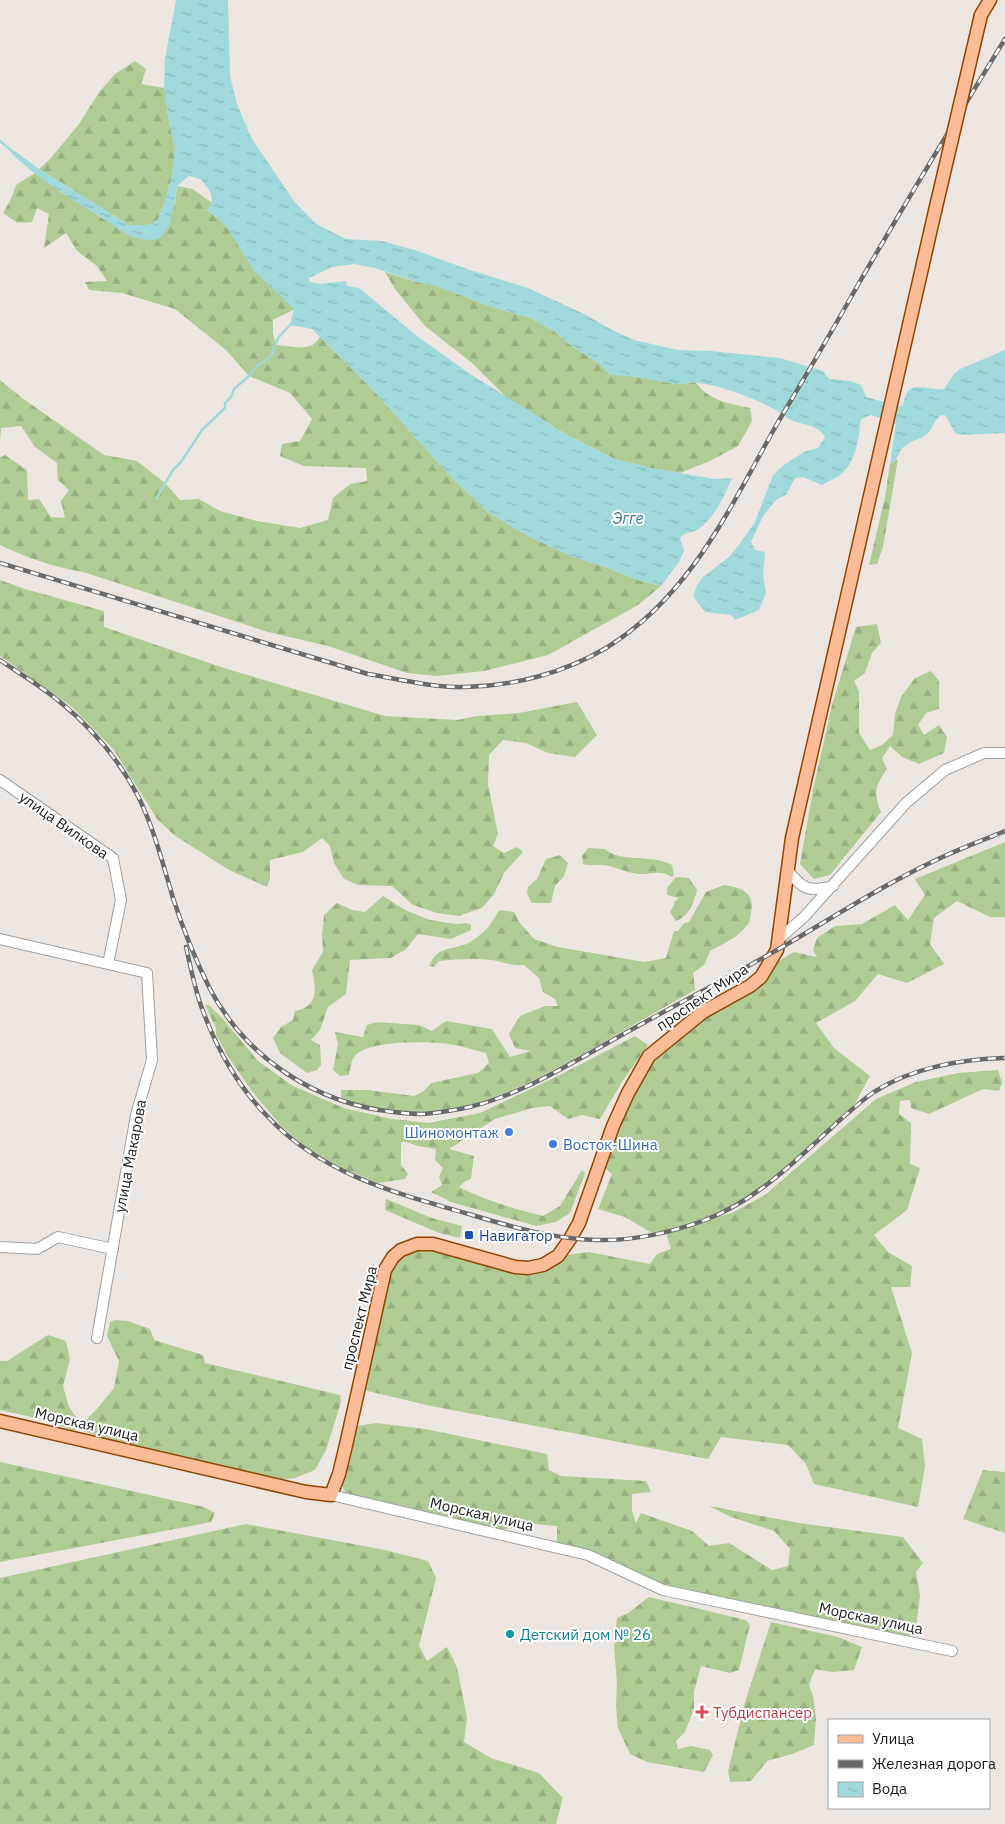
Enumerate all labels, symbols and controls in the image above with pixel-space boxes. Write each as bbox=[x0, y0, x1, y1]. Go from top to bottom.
water label: Эгге bbox=[612, 508, 644, 528]
street label: улица Вилкова bbox=[16, 787, 112, 863]
street label: проспект Мира bbox=[652, 959, 752, 1035]
street label: улица Макарова bbox=[110, 1098, 150, 1214]
place label: Шиномонтаж bbox=[405, 1123, 499, 1142]
marker: Шиномонтаж bbox=[503, 1126, 515, 1138]
place label: Восток-Шина bbox=[563, 1135, 658, 1154]
marker: Восток-Шина bbox=[547, 1138, 559, 1150]
place label: Навигатор bbox=[479, 1226, 553, 1245]
marker: Навигатор bbox=[463, 1229, 475, 1241]
street label: проспект Мира bbox=[337, 1264, 381, 1372]
street label: Морская улица bbox=[33, 1403, 141, 1445]
street label: Морская улица bbox=[428, 1493, 536, 1535]
street label: Морская улица bbox=[817, 1598, 925, 1638]
place label: Детский дом № 26 bbox=[520, 1625, 651, 1644]
marker: Детский дом № 26 bbox=[504, 1628, 516, 1640]
place label: Тубдиспансер bbox=[713, 1703, 812, 1722]
marker: Тубдиспансер bbox=[695, 1705, 709, 1719]
legend bbox=[828, 1719, 990, 1809]
text: Улица bbox=[872, 1729, 914, 1748]
text: Железная дорога bbox=[872, 1754, 996, 1773]
text: Вода bbox=[872, 1779, 907, 1798]

